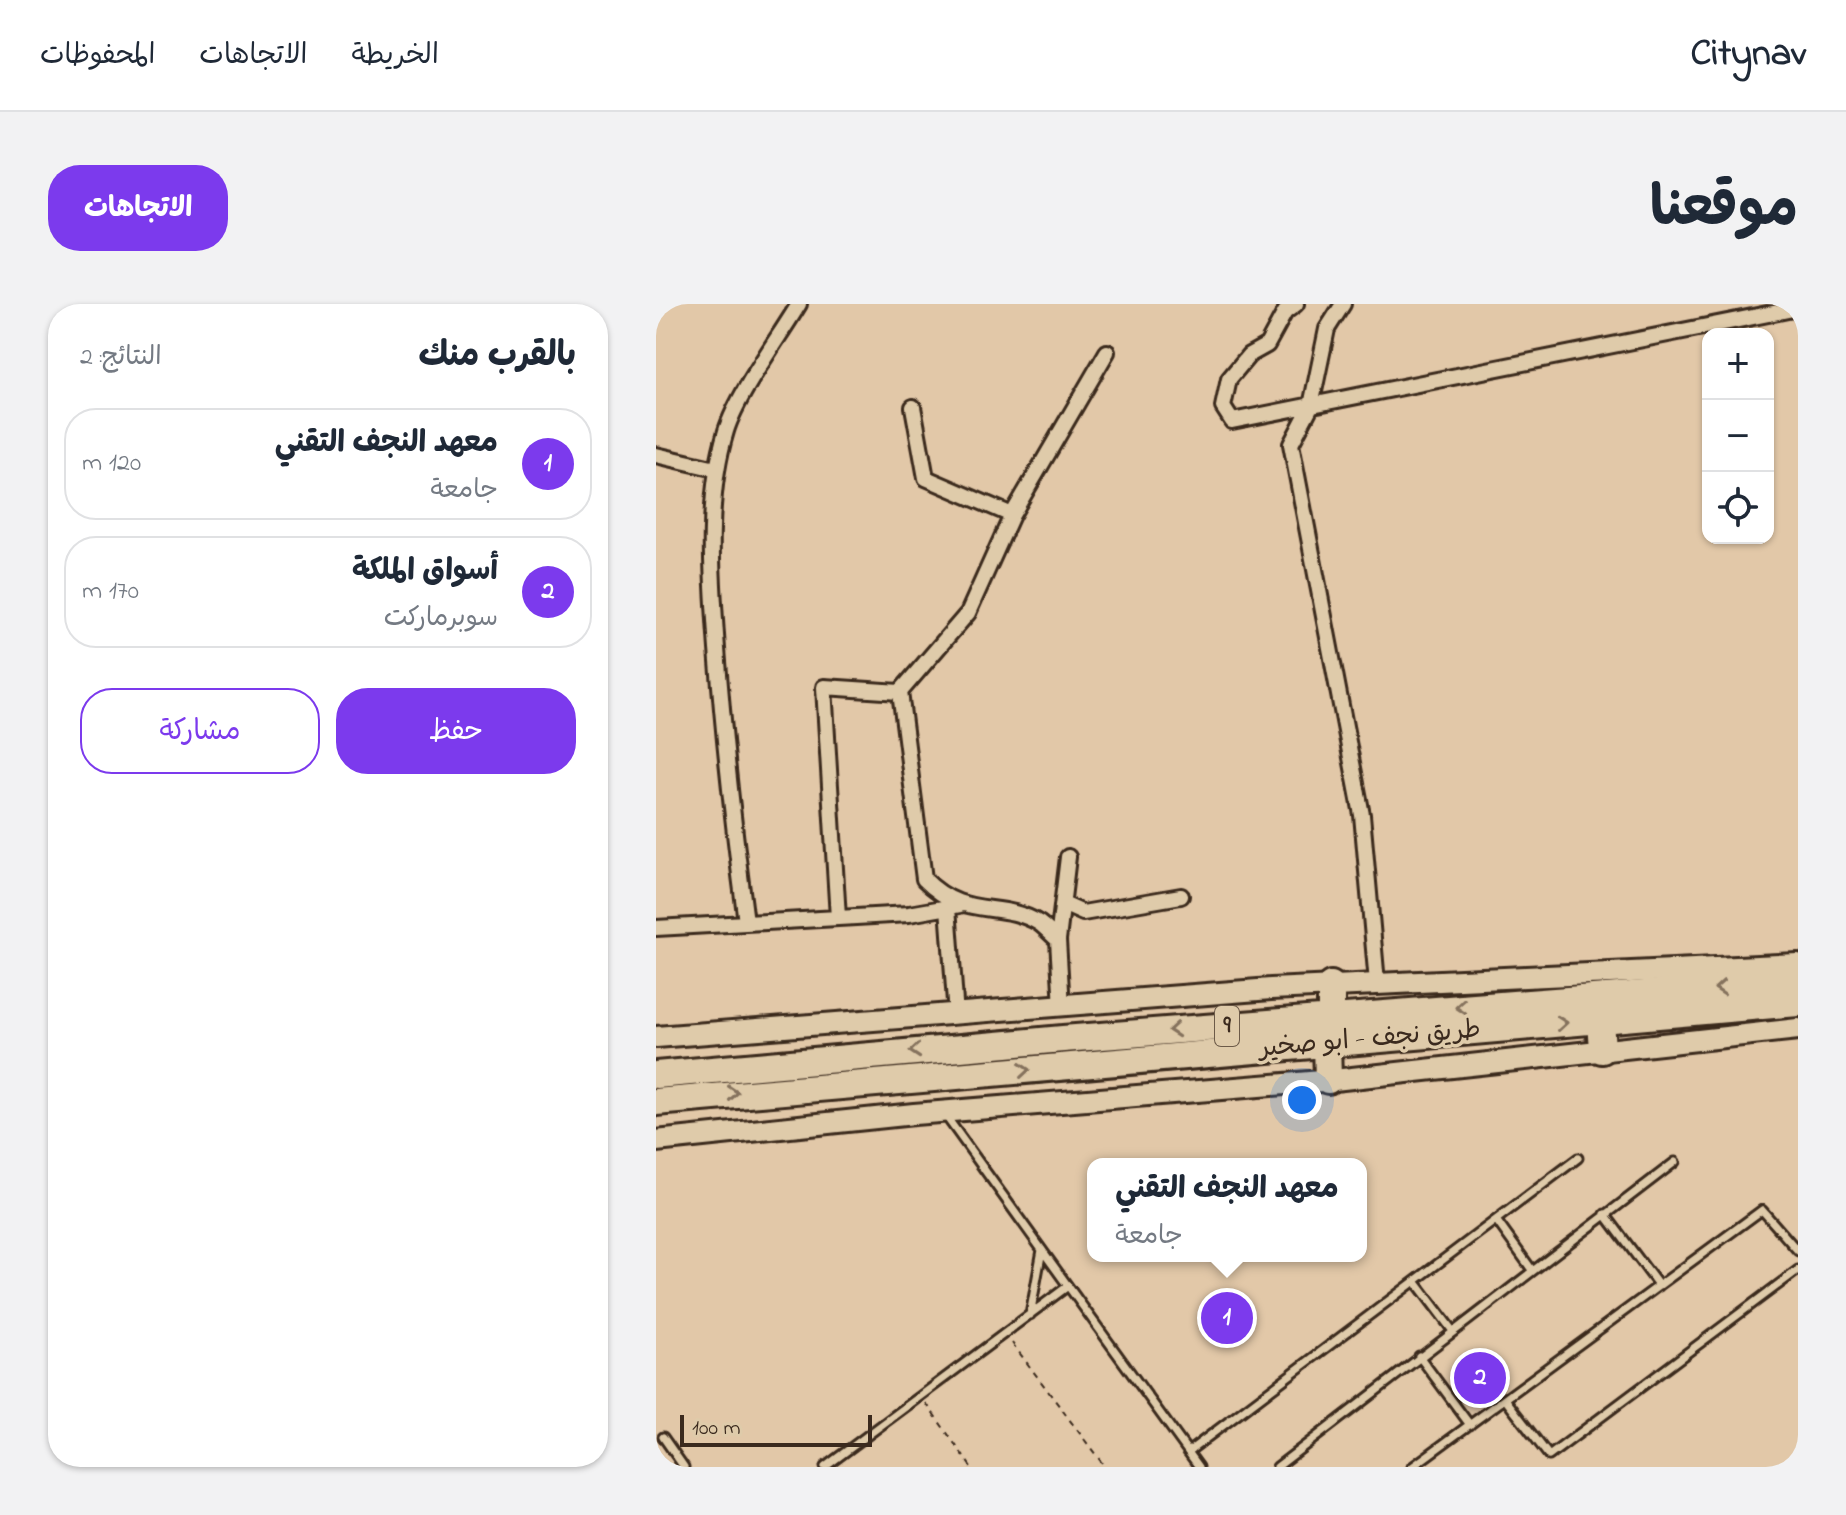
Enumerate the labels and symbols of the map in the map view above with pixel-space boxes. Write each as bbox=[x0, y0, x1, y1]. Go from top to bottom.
one-way arrow bbox=[1713, 979, 1726, 996]
one-way arrow bbox=[1454, 998, 1467, 1015]
road number: 9 bbox=[1215, 1006, 1239, 1046]
street label: طريق نجف - ابو صخير bbox=[1256, 1011, 1482, 1069]
one-way arrow bbox=[1556, 1015, 1569, 1032]
one-way arrow bbox=[1167, 1021, 1180, 1038]
one-way arrow bbox=[908, 1042, 921, 1059]
one-way arrow bbox=[1018, 1062, 1031, 1079]
your location bbox=[1282, 1080, 1322, 1120]
one-way arrow bbox=[727, 1085, 740, 1102]
pin: 1 bbox=[1201, 1288, 1253, 1348]
pin: 2 bbox=[1454, 1348, 1506, 1408]
scale bar bbox=[680, 1411, 872, 1447]

